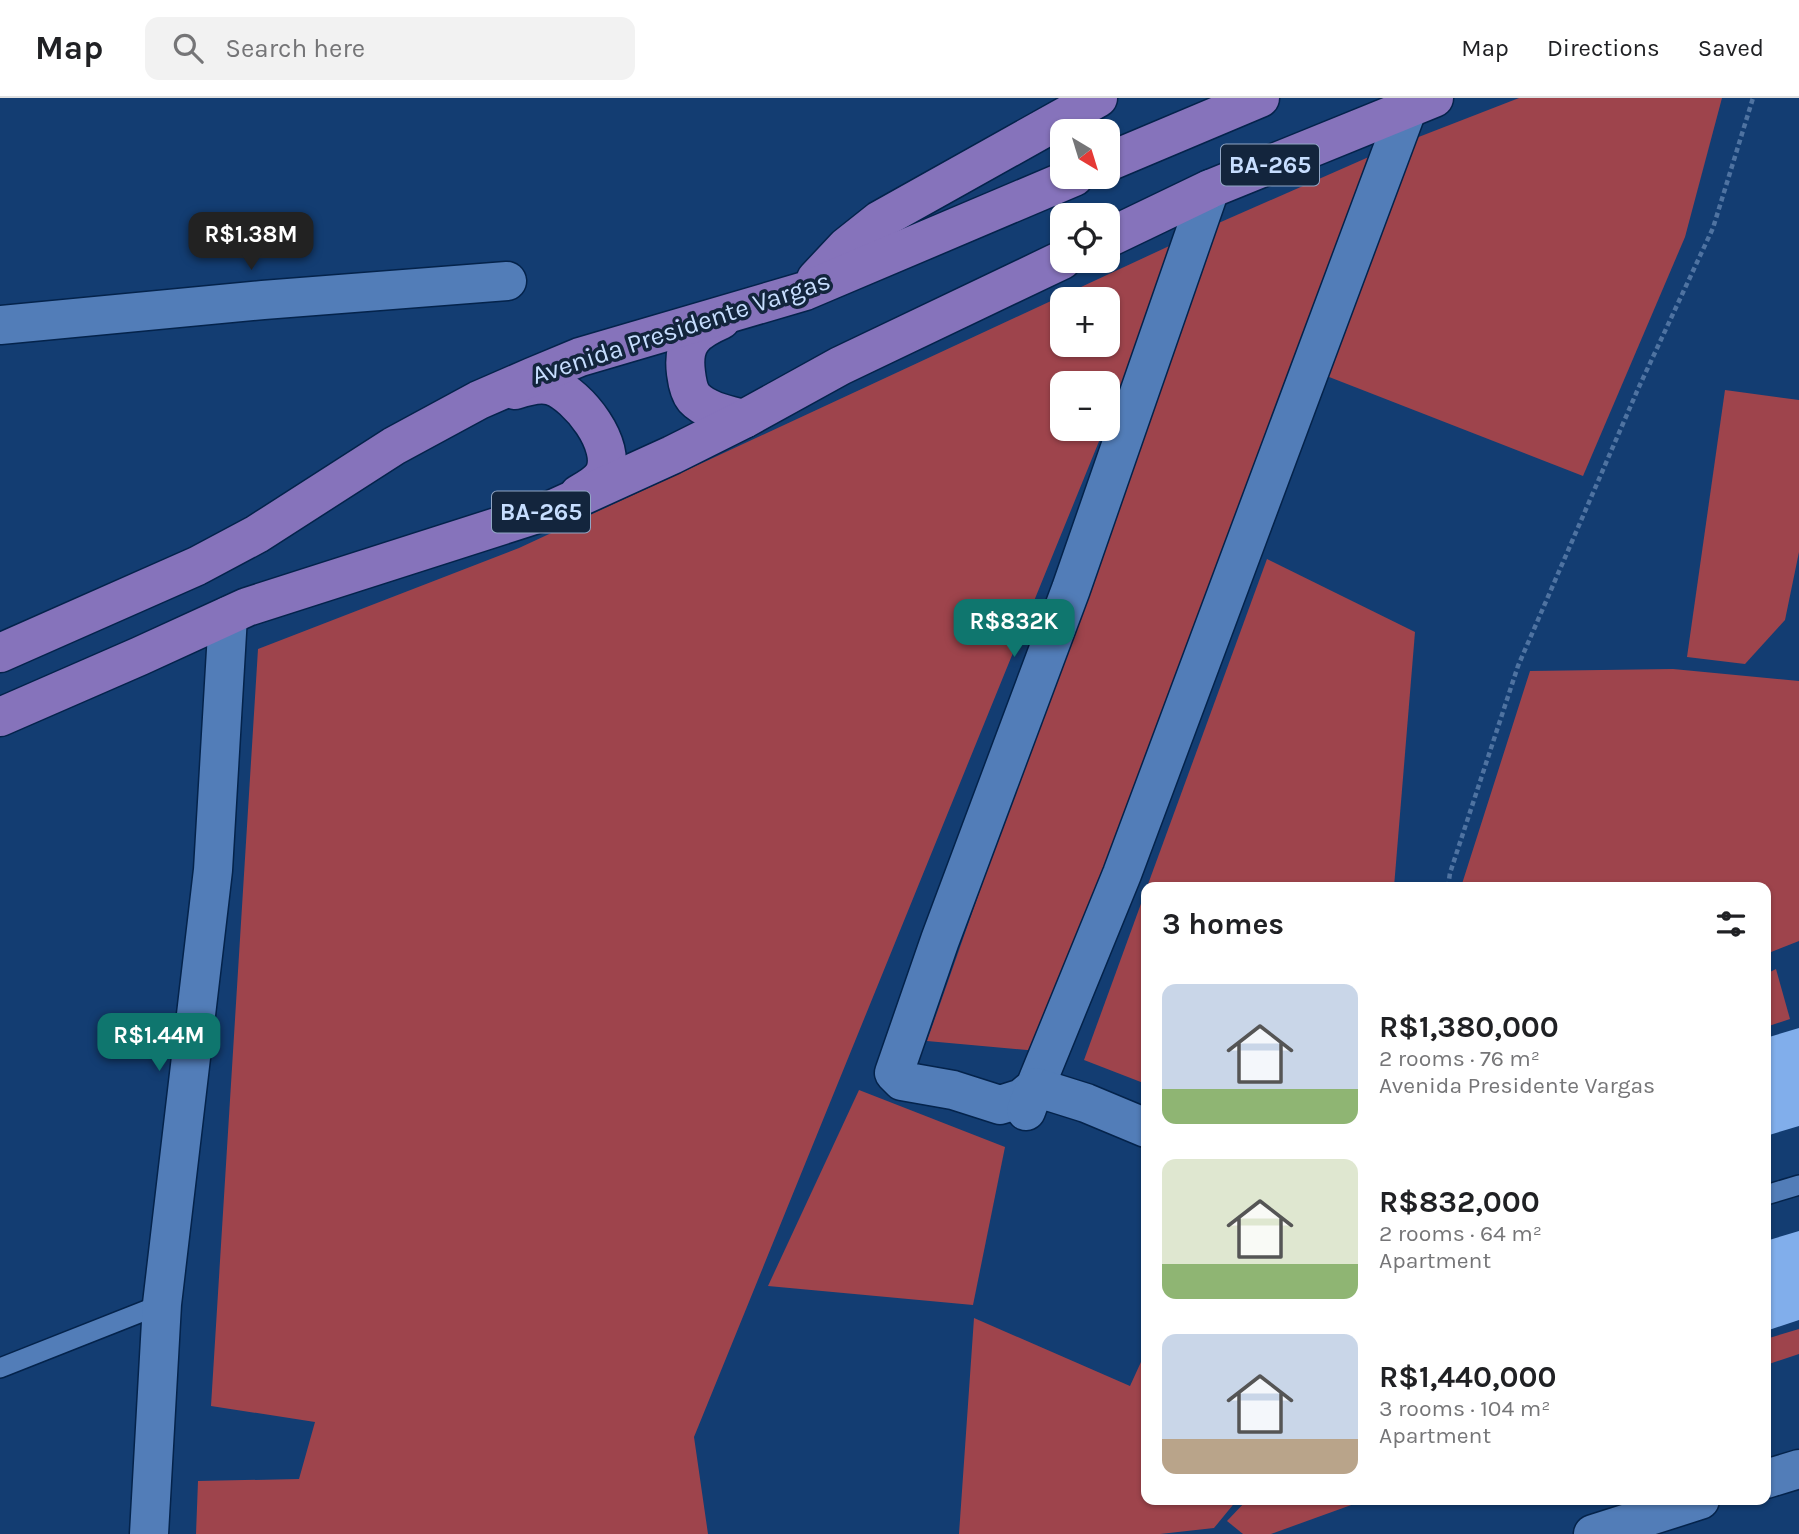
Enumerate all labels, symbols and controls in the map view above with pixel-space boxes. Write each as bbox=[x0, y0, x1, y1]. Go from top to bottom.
search box bbox=[145, 17, 635, 80]
text: Map bbox=[35, 29, 103, 67]
icon: search bbox=[169, 29, 207, 67]
text: Search here bbox=[225, 33, 365, 64]
text: Map bbox=[1461, 34, 1509, 62]
text: Directions bbox=[1547, 34, 1660, 62]
text: Saved bbox=[1698, 34, 1764, 62]
north arrow bbox=[1050, 119, 1120, 189]
map controls bbox=[1050, 119, 1120, 441]
road number: BA-265 bbox=[1221, 144, 1319, 186]
button: locate bbox=[1050, 203, 1120, 273]
pin: R$1.38M bbox=[186, 212, 316, 272]
text: R$1.38M bbox=[204, 221, 298, 248]
street label: Avenida Presidente Vargas bbox=[528, 265, 834, 391]
button: + bbox=[1050, 287, 1120, 357]
button: − bbox=[1050, 371, 1120, 441]
road number: BA-265 bbox=[492, 492, 590, 533]
pin: R$832K bbox=[957, 600, 1071, 659]
text: R$832K bbox=[970, 608, 1058, 635]
icon: filters bbox=[1712, 905, 1750, 943]
text: 3 homes bbox=[1162, 906, 1284, 942]
text: R$1,380,000 bbox=[1379, 1009, 1559, 1045]
icon: home bbox=[1218, 1012, 1302, 1096]
pin: R$1.44M bbox=[94, 1014, 224, 1073]
text: R$1.44M bbox=[113, 1022, 205, 1049]
text: 2 rooms · 76 m² bbox=[1379, 1045, 1540, 1072]
text: Avenida Presidente Vargas bbox=[1379, 1072, 1655, 1099]
text: R$832,000 bbox=[1379, 1184, 1540, 1220]
icon: home bbox=[1218, 1187, 1302, 1271]
text: 2 rooms · 64 m² bbox=[1379, 1220, 1542, 1247]
text: Apartment bbox=[1379, 1247, 1491, 1274]
text: R$1,440,000 bbox=[1379, 1359, 1556, 1395]
icon: home bbox=[1218, 1362, 1302, 1446]
text: 3 rooms · 104 m² bbox=[1379, 1395, 1550, 1422]
text: Apartment bbox=[1379, 1422, 1491, 1449]

